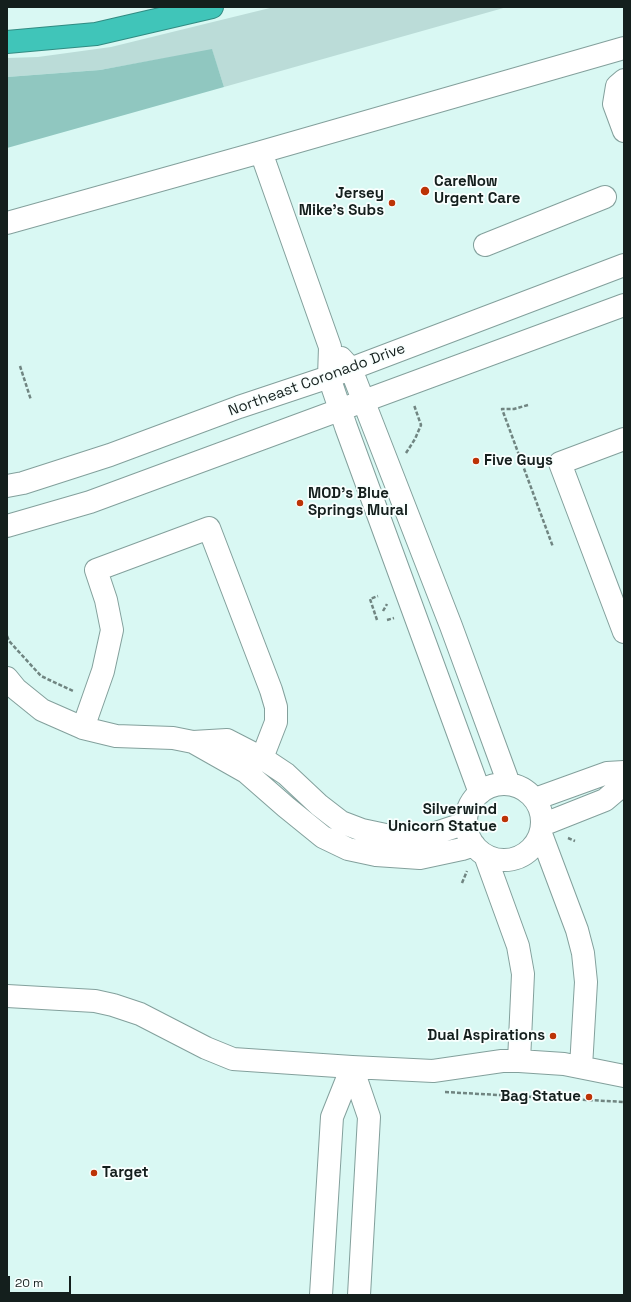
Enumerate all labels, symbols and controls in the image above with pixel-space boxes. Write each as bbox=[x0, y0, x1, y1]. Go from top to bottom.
place label: CareNow Urgent Care bbox=[434, 173, 520, 208]
place label: Jersey Mike's Subs bbox=[299, 185, 384, 220]
marker: CareNow Urgent Care bbox=[419, 185, 431, 197]
marker: Jersey Mike's Subs bbox=[387, 198, 397, 208]
street label: Northeast Coronado Drive bbox=[226, 340, 408, 420]
place label: Five Guys bbox=[484, 452, 553, 470]
marker: Five Guys bbox=[471, 456, 481, 466]
place label: MOD's Blue Springs Mural bbox=[308, 485, 408, 520]
marker: MOD's Blue Springs Mural bbox=[295, 498, 305, 508]
place label: Silverwind Unicorn Statue bbox=[388, 801, 497, 836]
marker: Silverwind Unicorn Statue bbox=[500, 814, 510, 824]
place label: Dual Aspirations bbox=[427, 1027, 545, 1045]
marker: Dual Aspirations bbox=[548, 1031, 558, 1041]
place label: Bag Statue bbox=[500, 1088, 581, 1106]
marker: Bag Statue bbox=[584, 1092, 594, 1102]
place label: Target bbox=[102, 1164, 149, 1182]
marker: Target bbox=[89, 1168, 99, 1178]
scale bar bbox=[10, 1268, 73, 1294]
text: 20 m bbox=[15, 1275, 43, 1291]

